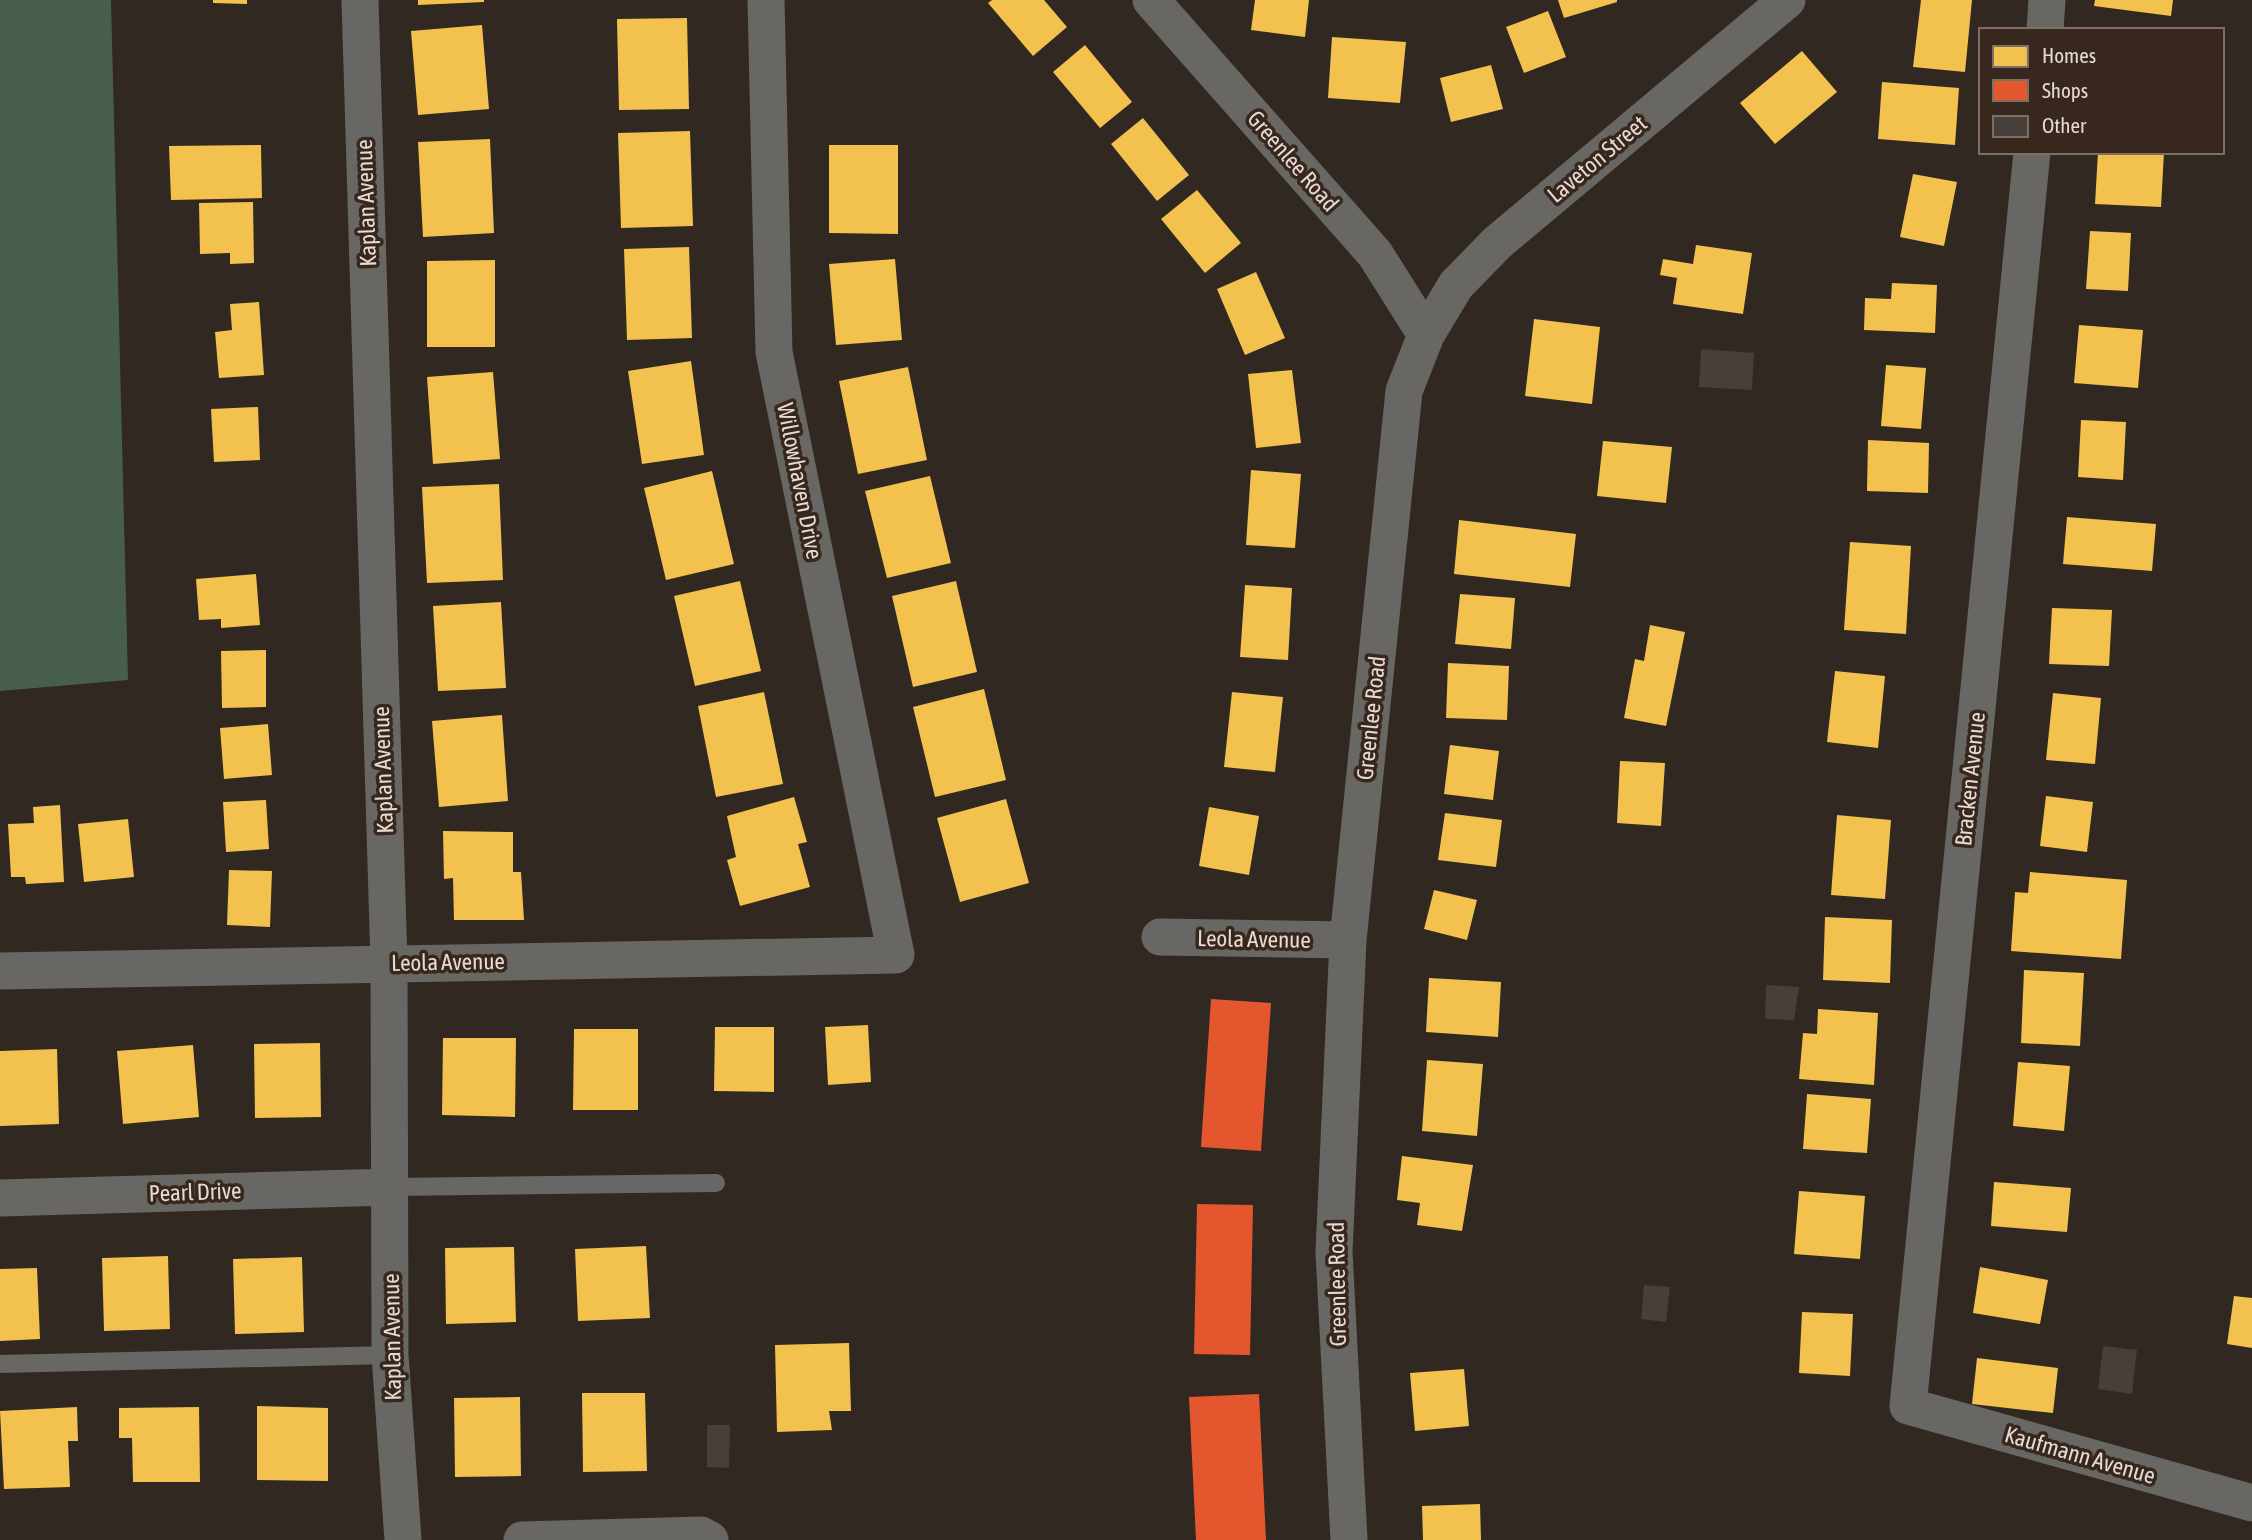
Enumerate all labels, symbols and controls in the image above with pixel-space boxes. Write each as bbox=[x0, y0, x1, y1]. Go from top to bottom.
legend bbox=[1979, 28, 2224, 154]
text: Homes bbox=[2042, 43, 2096, 67]
text: Shops bbox=[2042, 78, 2088, 102]
street label: Greenlee Road bbox=[1242, 105, 1344, 217]
street label: Laveton Street bbox=[1542, 110, 1652, 208]
text: Other bbox=[2042, 113, 2087, 137]
street label: Kaplan Avenue bbox=[351, 139, 381, 267]
street label: Willowhaven Drive bbox=[772, 401, 828, 561]
street label: Greenlee Road bbox=[1352, 655, 1390, 781]
street label: Kaplan Avenue bbox=[368, 706, 398, 834]
street label: Bracken Avenue bbox=[1950, 711, 1990, 847]
street label: Leola Avenue bbox=[1197, 925, 1311, 953]
street label: Leola Avenue bbox=[391, 948, 505, 976]
street label: Pearl Drive bbox=[148, 1177, 242, 1207]
street label: Greenlee Road bbox=[1323, 1221, 1351, 1347]
street label: Kaplan Avenue bbox=[378, 1273, 406, 1401]
street label: Kaufmann Avenue bbox=[2002, 1421, 2158, 1489]

